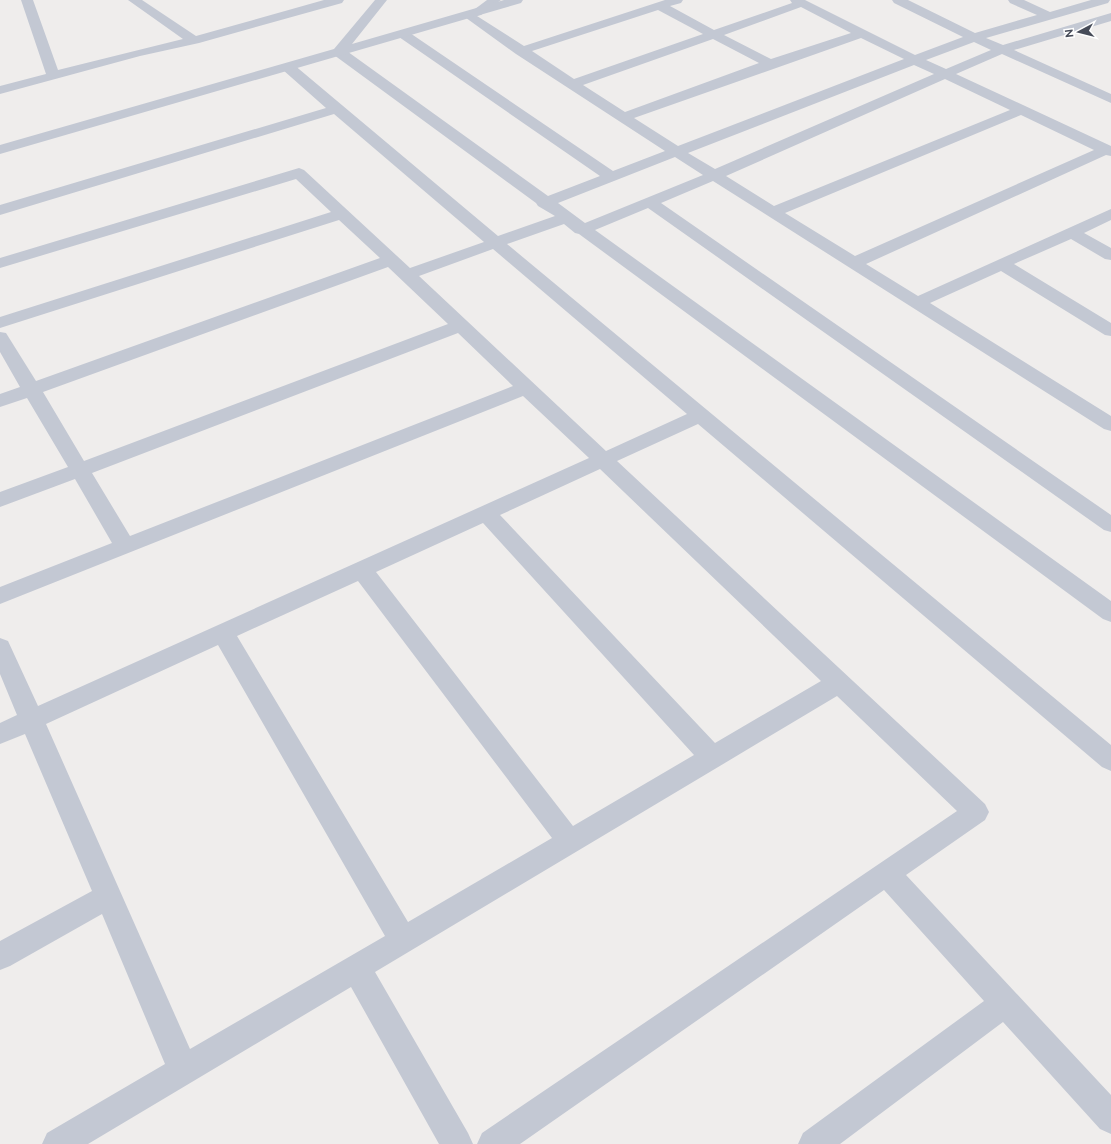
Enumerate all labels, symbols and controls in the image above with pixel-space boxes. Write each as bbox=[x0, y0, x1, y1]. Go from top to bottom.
north arrow bbox=[1059, 12, 1099, 52]
text: N bbox=[1063, 28, 1077, 38]

